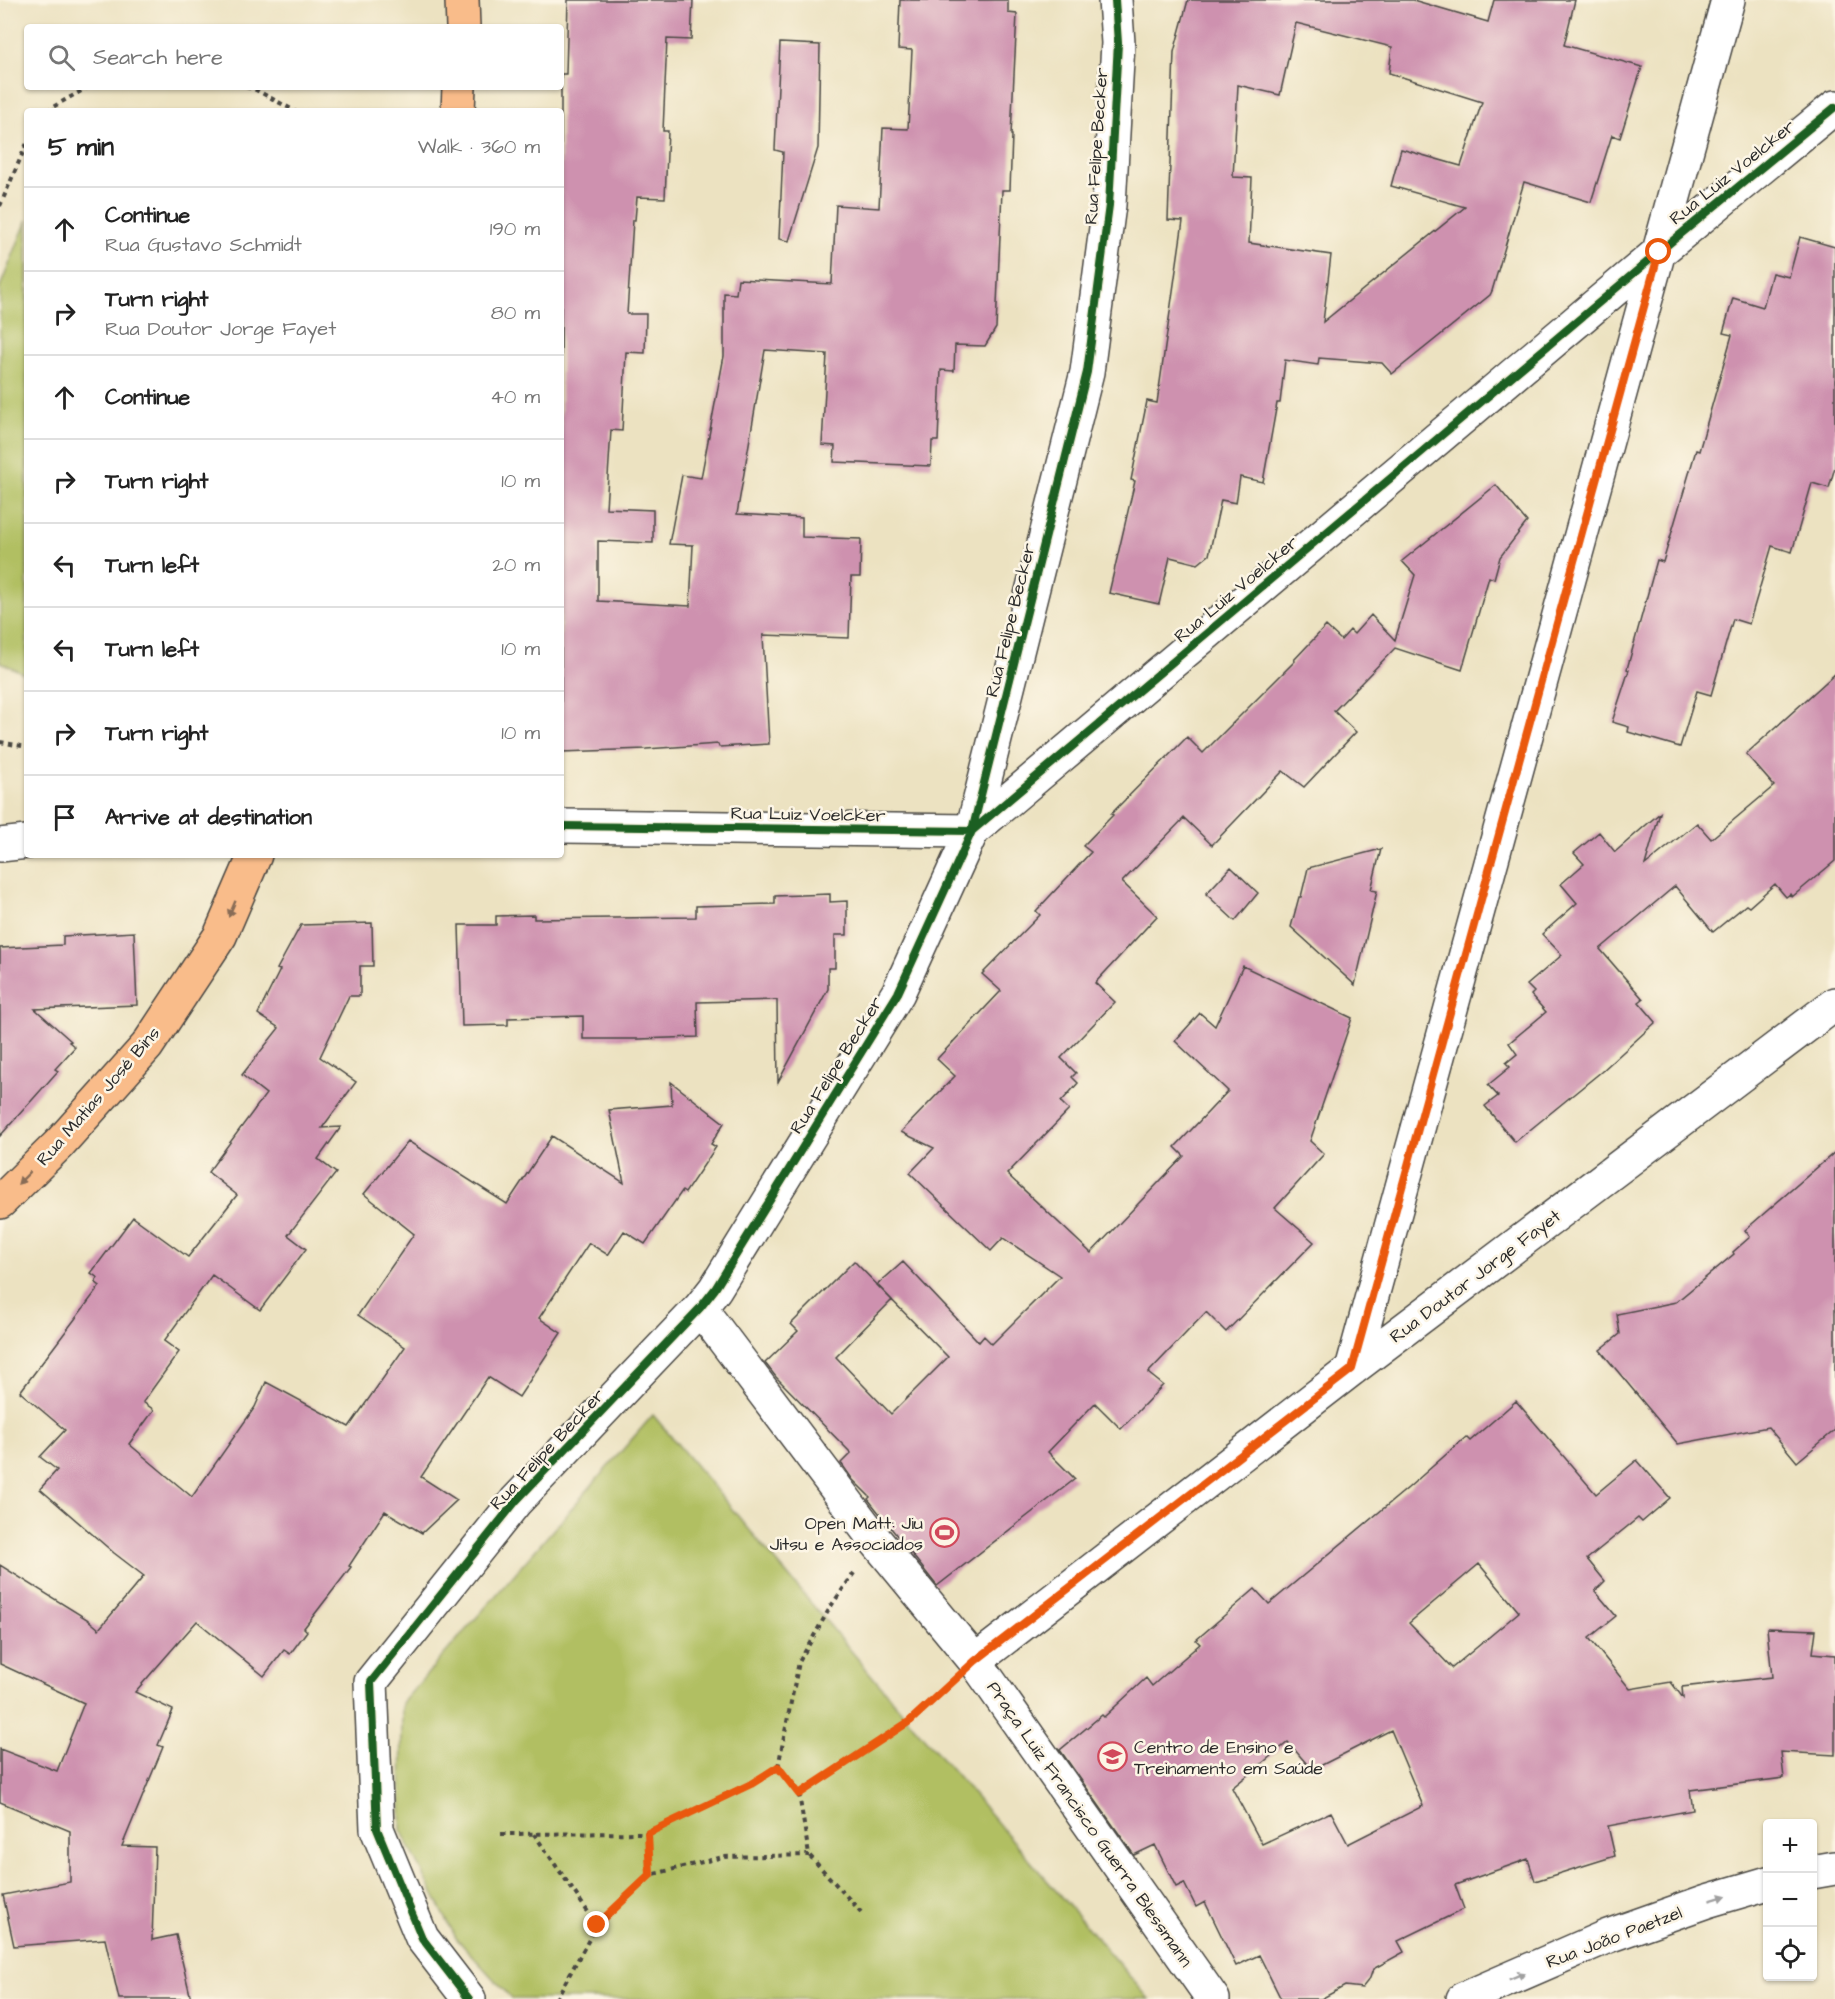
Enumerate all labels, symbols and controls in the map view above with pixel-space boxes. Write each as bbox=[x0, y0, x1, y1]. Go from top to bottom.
search box bbox=[24, 24, 564, 90]
icon: search bbox=[45, 41, 78, 74]
text: Search here bbox=[93, 42, 223, 73]
street label: Rua Felipe Becker bbox=[1079, 66, 1114, 226]
street label: Rua Luiz Voelcker bbox=[1664, 114, 1800, 231]
text: 5 min bbox=[48, 129, 114, 165]
text: Walk · 360 m bbox=[418, 133, 540, 161]
text: Continue bbox=[105, 200, 190, 231]
icon: ahead bbox=[48, 213, 81, 246]
text: 190 m bbox=[490, 215, 540, 243]
text: Rua Gustavo Schmidt bbox=[105, 231, 302, 259]
route start bbox=[1645, 238, 1671, 264]
text: Turn right bbox=[105, 284, 208, 315]
icon: right bbox=[48, 297, 81, 330]
text: 80 m bbox=[491, 299, 540, 327]
text: Rua Doutor Jorge Fayet bbox=[105, 315, 336, 343]
icon: ahead bbox=[48, 381, 81, 414]
text: Continue bbox=[105, 382, 190, 413]
text: 40 m bbox=[490, 383, 540, 411]
icon: right bbox=[48, 465, 81, 498]
text: Turn right bbox=[105, 466, 208, 497]
text: 10 m bbox=[501, 467, 540, 495]
street label: Rua Luiz Voelcker bbox=[1169, 530, 1304, 649]
street label: Rua Felipe Becker bbox=[979, 541, 1042, 700]
icon: left bbox=[48, 549, 81, 582]
text: Turn left bbox=[105, 550, 199, 581]
text: 20 m bbox=[492, 551, 540, 579]
icon: left bbox=[48, 633, 81, 666]
text: Turn left bbox=[105, 634, 199, 665]
text: 10 m bbox=[501, 635, 540, 663]
icon: right bbox=[48, 717, 81, 750]
text: Turn right bbox=[105, 718, 208, 749]
text: 10 m bbox=[501, 719, 540, 747]
icon: arrive bbox=[48, 801, 81, 834]
street label: Rua Luiz Voelcker bbox=[730, 801, 886, 828]
text: Arrive at destination bbox=[105, 802, 312, 833]
one-way arrow bbox=[227, 900, 237, 918]
street label: Rua Felipe Becker bbox=[784, 992, 889, 1139]
street label: Rua Matias José Bins bbox=[31, 1021, 166, 1171]
one-way arrow bbox=[17, 1171, 32, 1185]
street label: Rua Doutor Jorge Fayet bbox=[1385, 1203, 1567, 1350]
street label: Rua Felipe Becker bbox=[484, 1383, 610, 1516]
place label: Open Matt: Jiu Jitsu e Associados bbox=[770, 1511, 923, 1557]
sports icon: Open Matt: Jiu Jitsu e Associados bbox=[928, 1517, 960, 1549]
street label: Praça Luiz Francisco Guerra Blessmann bbox=[981, 1676, 1198, 1972]
place label: Centro de Ensino e Treinamento em Saúde bbox=[1134, 1735, 1323, 1781]
school or university icon: Centro de Ensino e Treinamento em Saúde bbox=[1097, 1741, 1129, 1773]
map controls bbox=[1763, 1819, 1817, 1981]
button: + bbox=[1763, 1819, 1817, 1873]
button: − bbox=[1763, 1873, 1817, 1927]
one-way arrow bbox=[1709, 1893, 1727, 1902]
street label: Rua João Paetzel bbox=[1543, 1900, 1686, 1975]
route end bbox=[583, 1911, 609, 1937]
button: locate bbox=[1763, 1927, 1817, 1981]
one-way arrow bbox=[1508, 1971, 1526, 1980]

